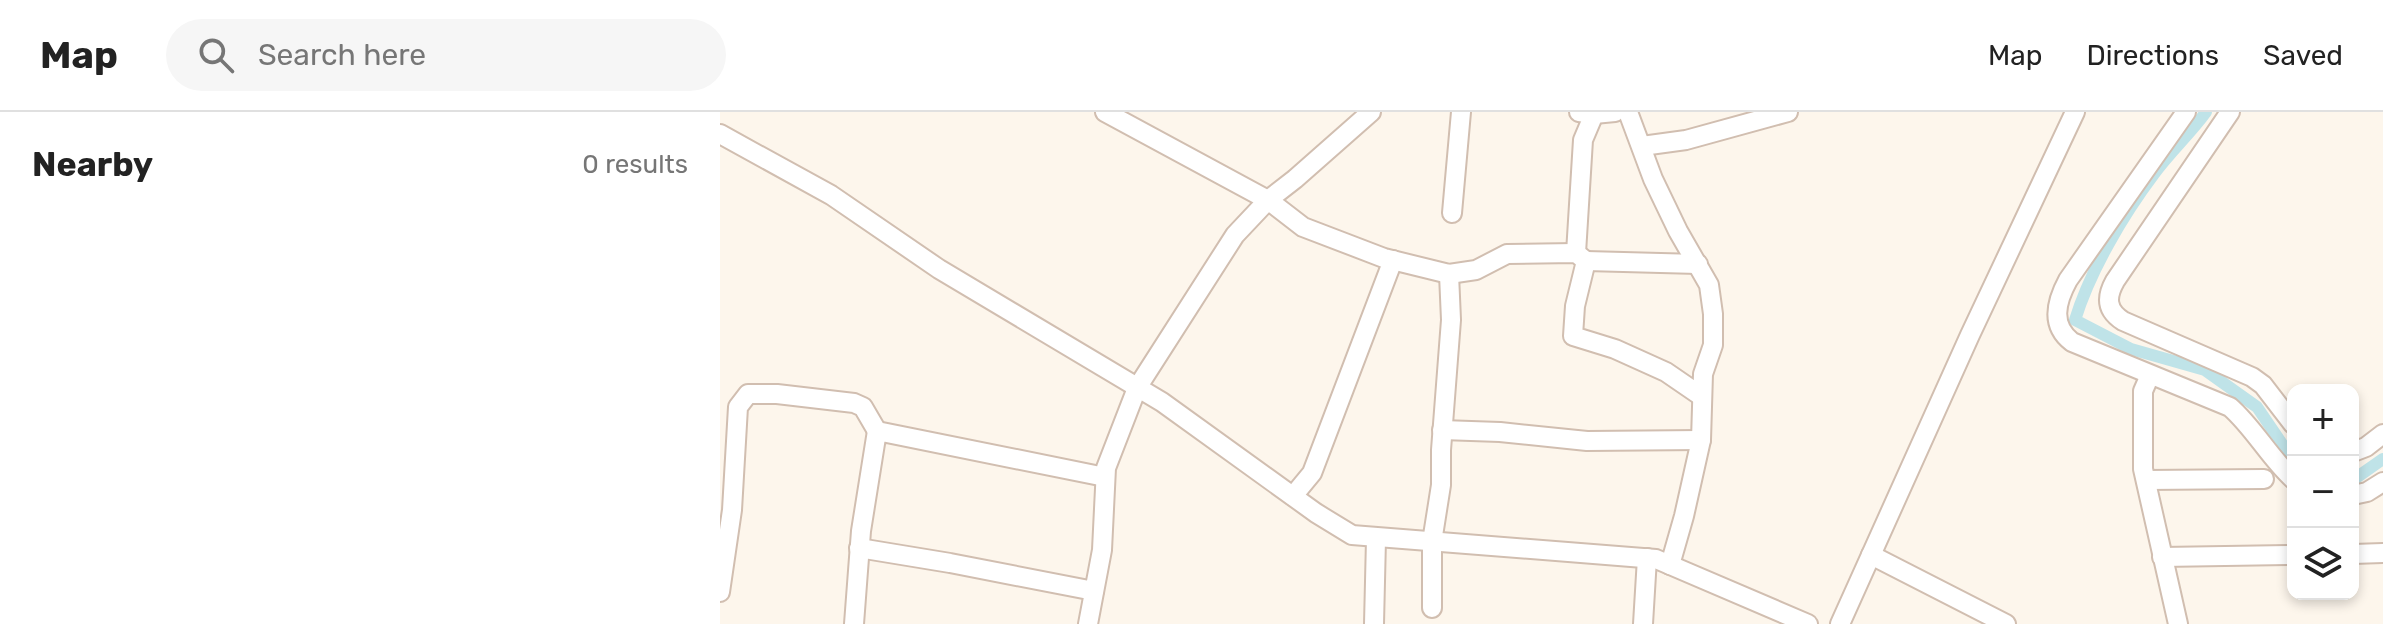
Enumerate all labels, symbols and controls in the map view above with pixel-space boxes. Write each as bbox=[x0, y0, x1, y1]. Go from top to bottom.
search box bbox=[166, 19, 726, 91]
text: Map bbox=[40, 32, 118, 78]
icon: search bbox=[194, 33, 238, 77]
text: Search here bbox=[258, 37, 426, 73]
text: Map bbox=[1988, 39, 2042, 72]
text: Directions bbox=[2086, 39, 2219, 72]
text: Saved bbox=[2263, 39, 2343, 72]
text: Nearby bbox=[32, 144, 153, 185]
text: 0 results bbox=[582, 149, 688, 180]
map controls bbox=[2287, 384, 2359, 600]
button: + bbox=[2287, 384, 2359, 456]
button: − bbox=[2287, 456, 2359, 528]
button: layers bbox=[2287, 528, 2359, 600]

